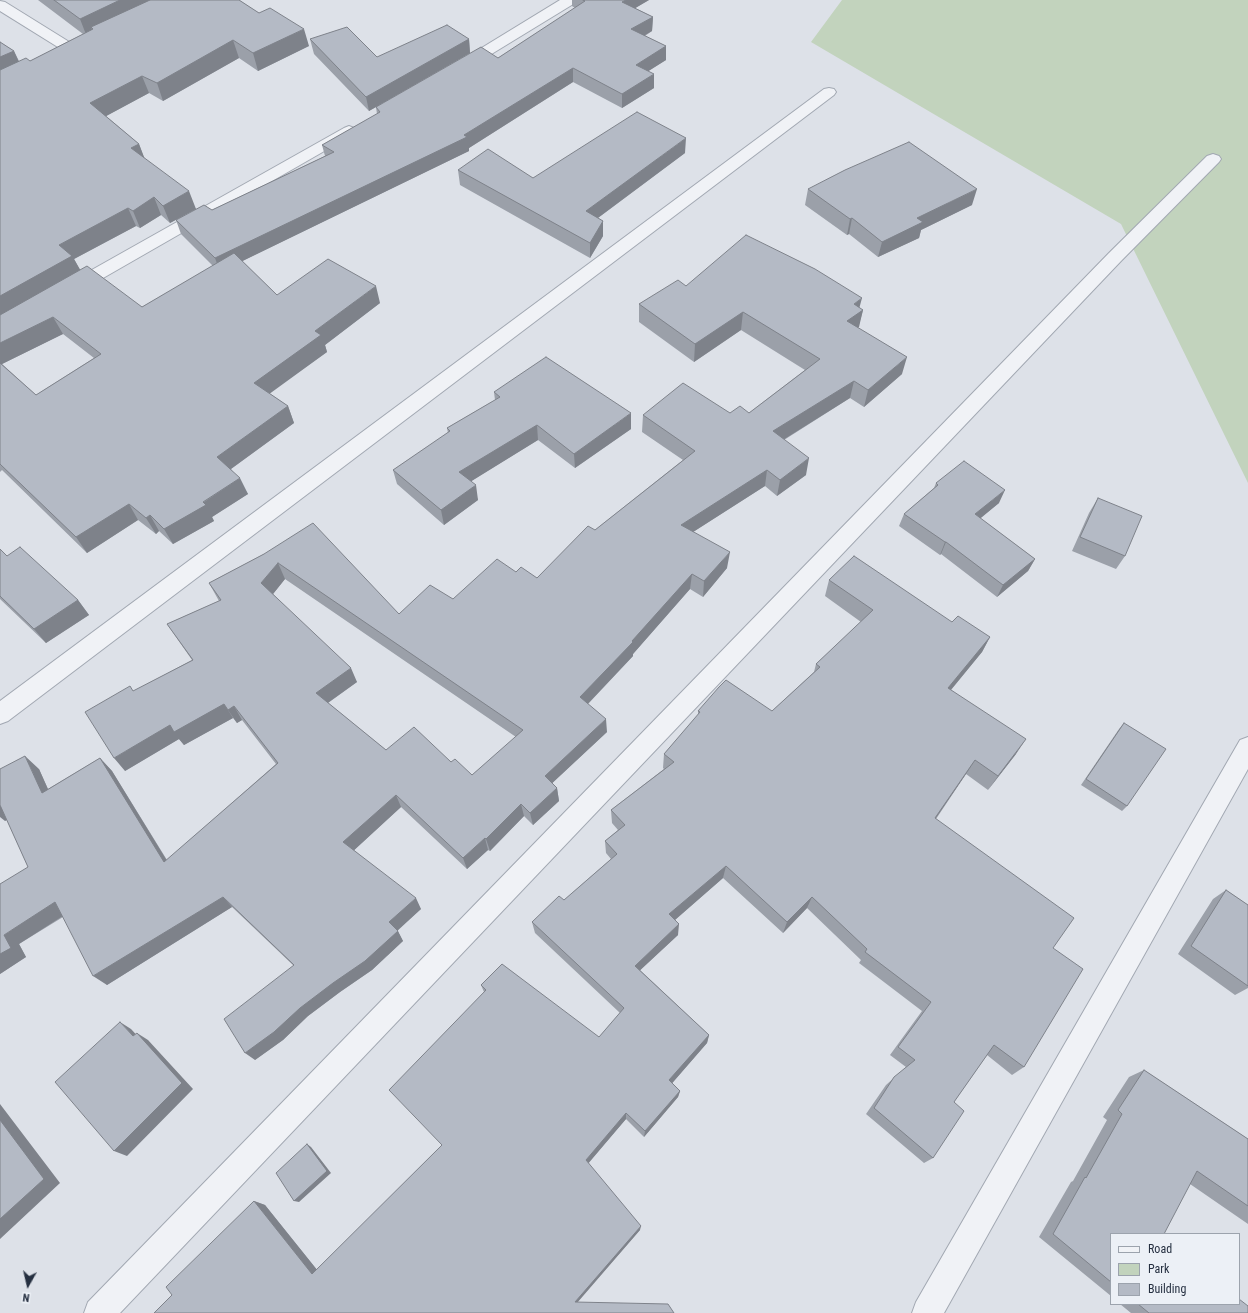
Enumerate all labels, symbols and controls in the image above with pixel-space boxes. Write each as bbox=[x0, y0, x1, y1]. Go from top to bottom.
legend bbox=[1110, 1233, 1240, 1305]
text: Road bbox=[1148, 1242, 1172, 1256]
text: Park bbox=[1148, 1262, 1169, 1276]
north arrow bbox=[8, 1265, 48, 1305]
text: Building bbox=[1148, 1282, 1186, 1296]
text: N bbox=[22, 1290, 31, 1304]

